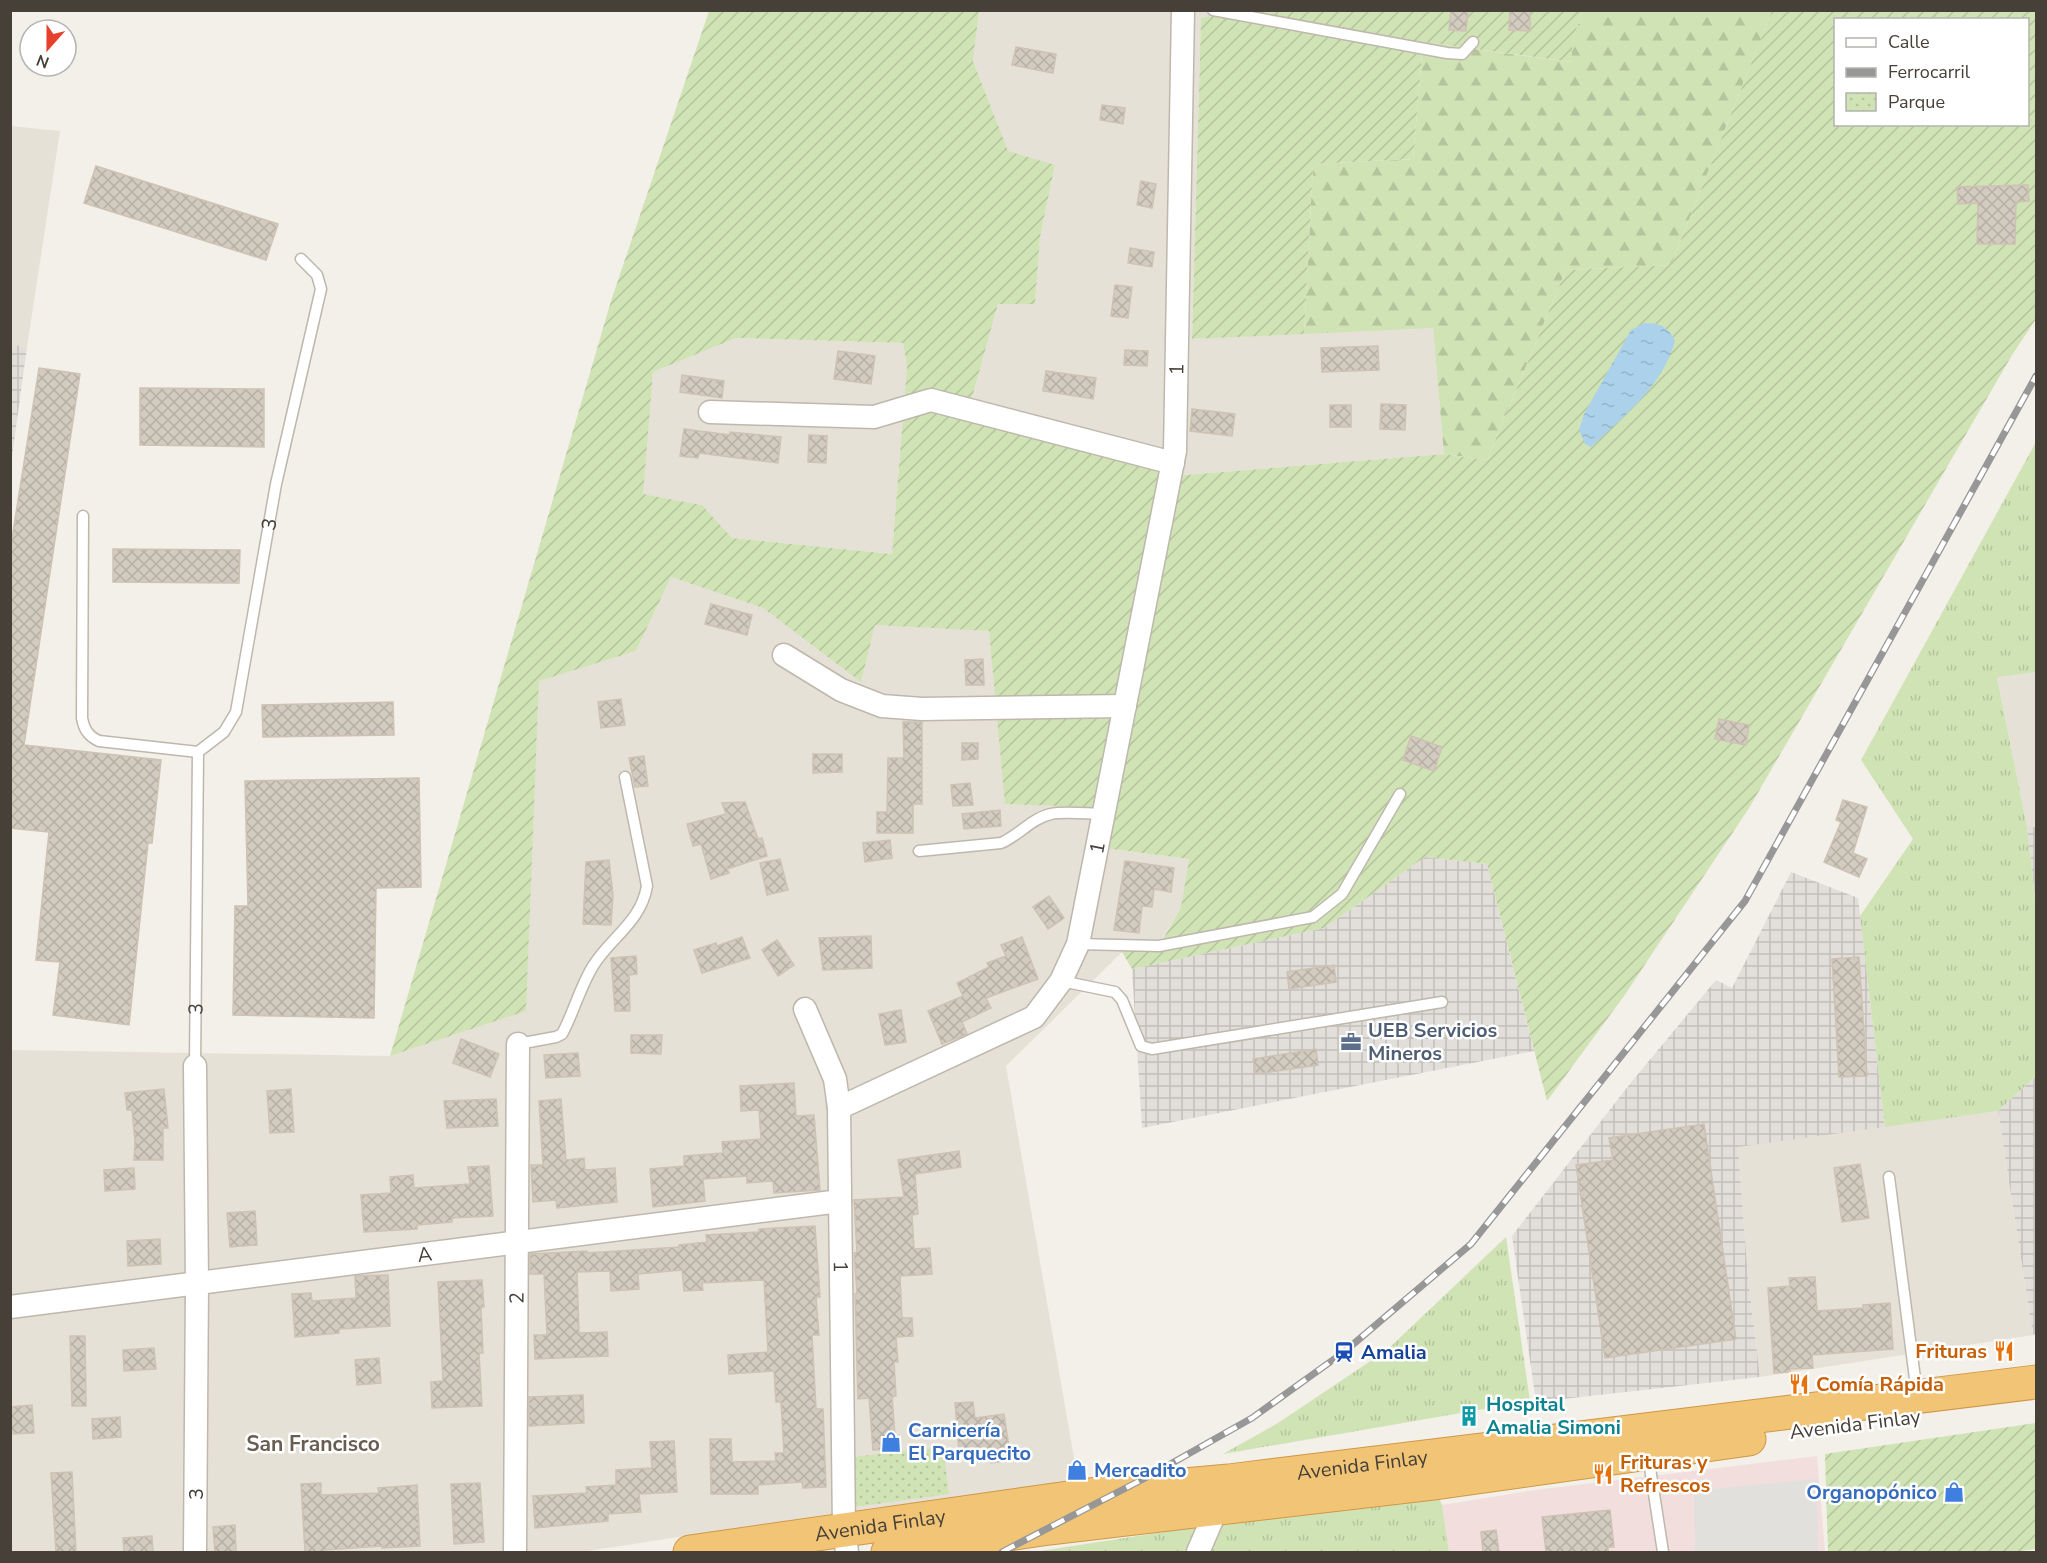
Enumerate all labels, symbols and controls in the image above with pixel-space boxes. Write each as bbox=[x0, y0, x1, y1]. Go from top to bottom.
north arrow bbox=[18, 18, 78, 78]
legend bbox=[1834, 18, 2029, 126]
text: Calle bbox=[1888, 30, 1930, 54]
text: N bbox=[33, 49, 53, 73]
text: Ferrocarril bbox=[1888, 60, 1971, 84]
text: Parque bbox=[1888, 90, 1945, 114]
street label: 1 bbox=[1163, 363, 1191, 376]
street label: 3 bbox=[255, 516, 284, 532]
street label: 1 bbox=[1083, 839, 1112, 856]
street label: 3 bbox=[182, 1003, 210, 1015]
place label: UEB Servicios Mineros bbox=[1368, 1017, 1497, 1067]
office icon: UEB Servicios Mineros bbox=[1339, 1030, 1363, 1054]
street label: A bbox=[416, 1240, 434, 1269]
street label: 1 bbox=[827, 1260, 854, 1273]
street label: 2 bbox=[503, 1292, 531, 1304]
place label: Frituras bbox=[1915, 1338, 1987, 1365]
place label: Amalia bbox=[1361, 1339, 1427, 1366]
restaurant icon: Frituras bbox=[1992, 1339, 2016, 1363]
station icon: Amalia bbox=[1332, 1340, 1356, 1364]
place label: Comía Rápida bbox=[1816, 1371, 1944, 1398]
restaurant icon: Comía Rápida bbox=[1787, 1372, 1811, 1396]
place label: Hospital Amalia Simoni bbox=[1486, 1391, 1621, 1441]
street label: Avenida Finlay bbox=[1788, 1403, 1923, 1446]
building icon: Hospital Amalia Simoni bbox=[1457, 1404, 1481, 1428]
place label: Carnicería El Parquecito bbox=[908, 1417, 1031, 1467]
district label: San Francisco bbox=[246, 1430, 380, 1458]
shop icon: Carnicería El Parquecito bbox=[879, 1430, 903, 1454]
street label: Avenida Finlay bbox=[1295, 1444, 1430, 1487]
place label: Frituras y Refrescos bbox=[1620, 1449, 1711, 1499]
place label: Mercadito bbox=[1094, 1457, 1186, 1484]
shop icon: Mercadito bbox=[1065, 1458, 1089, 1482]
restaurant icon: Frituras y Refrescos bbox=[1591, 1462, 1615, 1486]
place label: Organopónico bbox=[1806, 1479, 1937, 1506]
shop icon: Organopónico bbox=[1942, 1480, 1966, 1504]
street label: 3 bbox=[183, 1488, 210, 1500]
street label: Avenida Finlay bbox=[813, 1503, 948, 1548]

